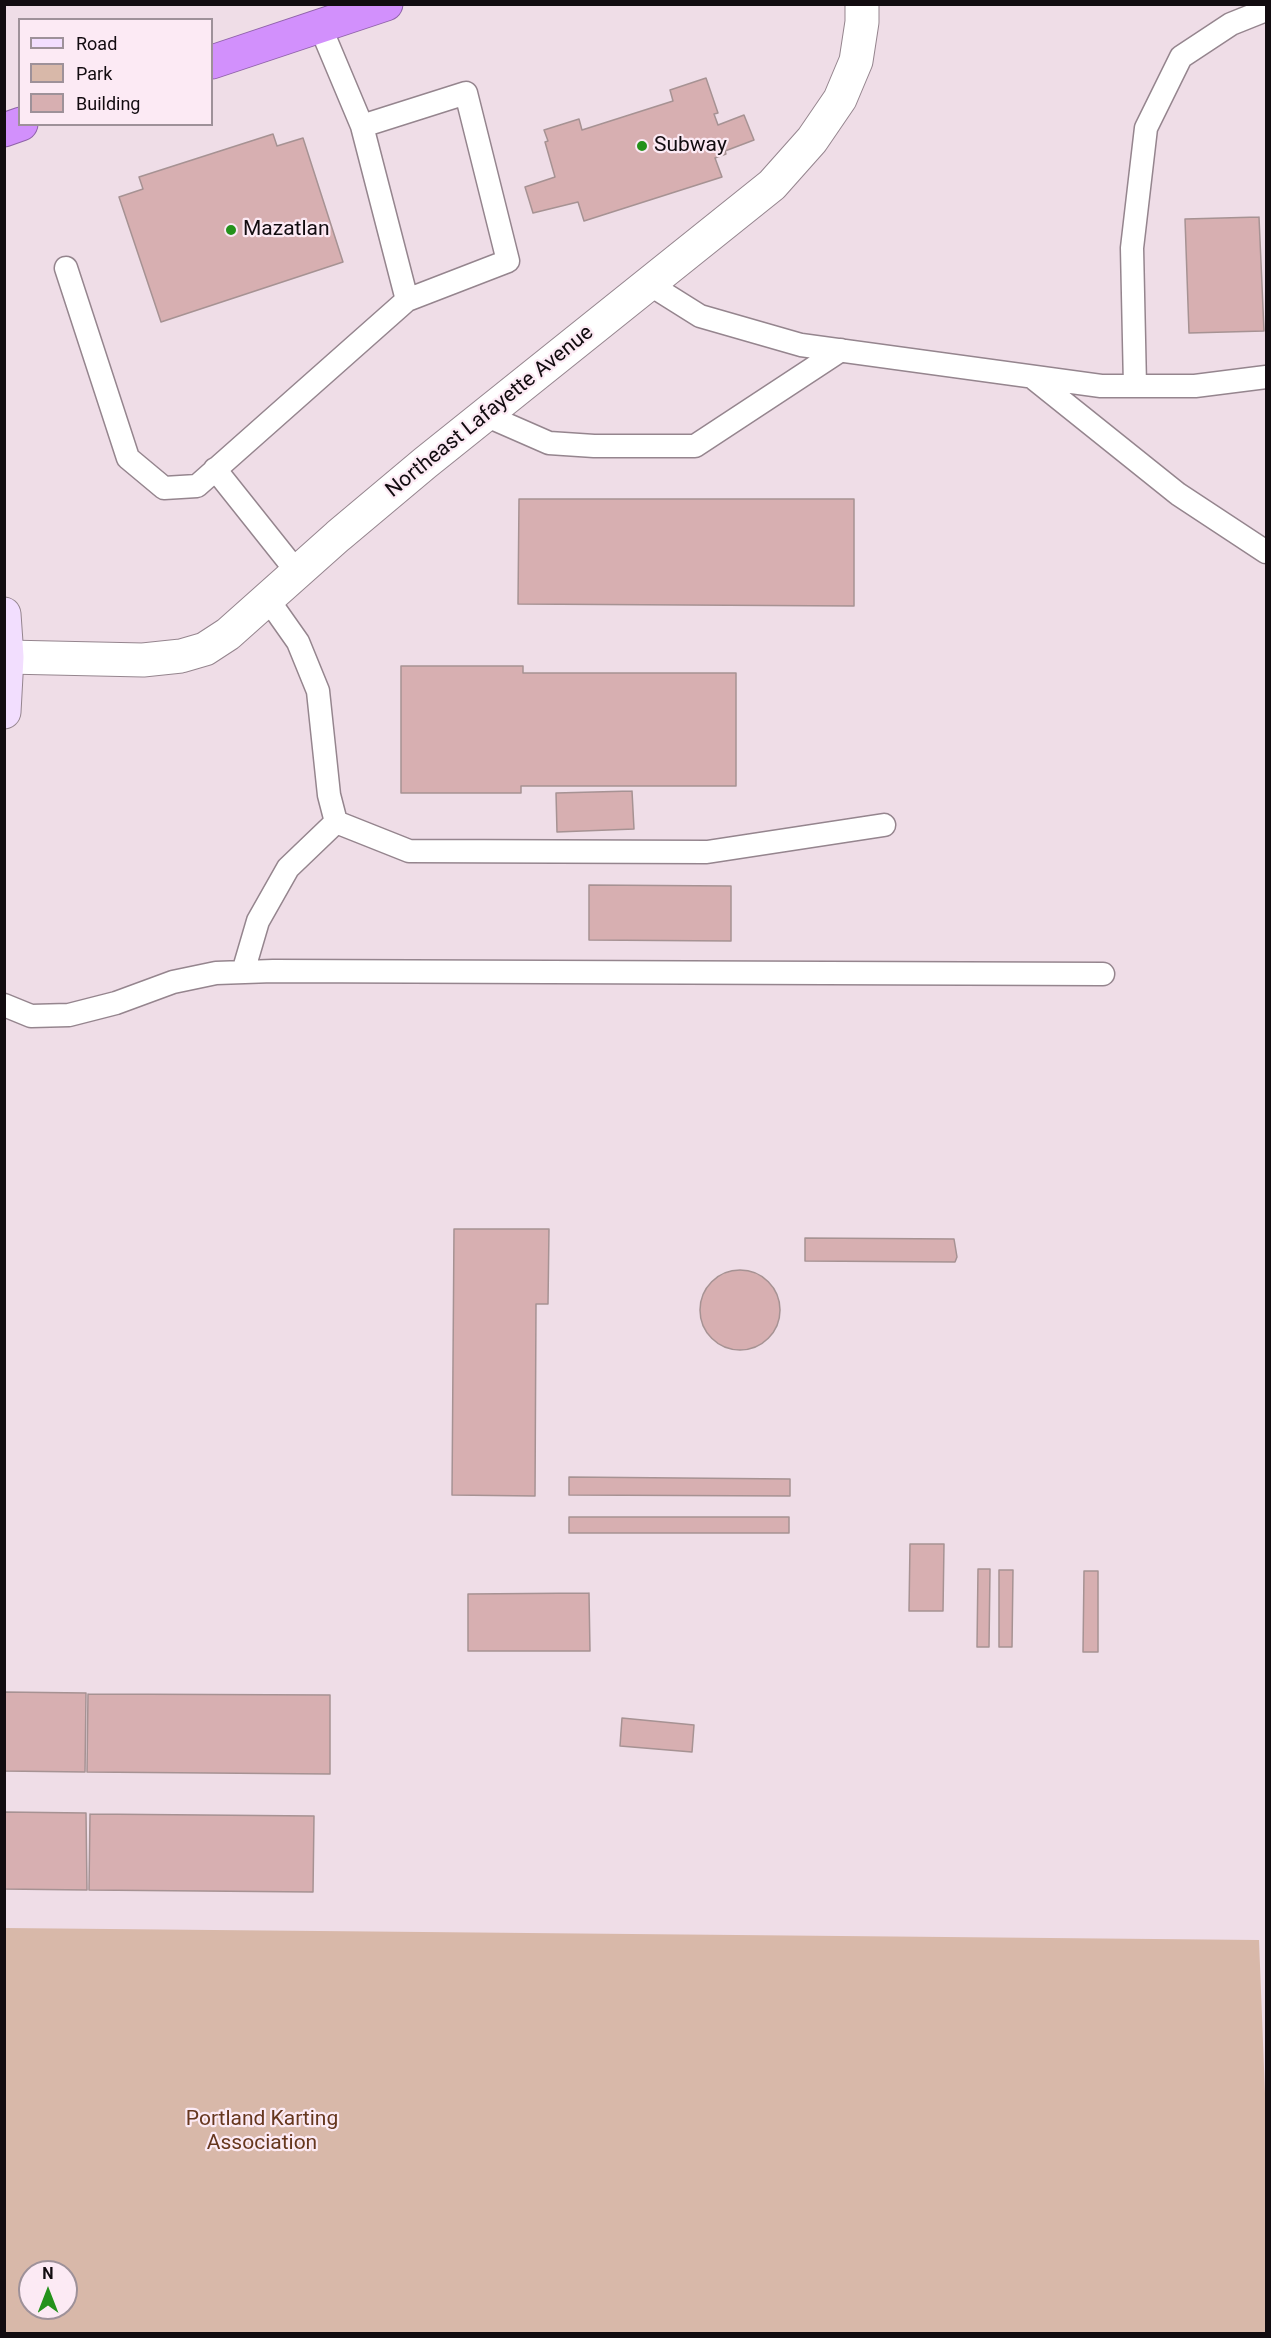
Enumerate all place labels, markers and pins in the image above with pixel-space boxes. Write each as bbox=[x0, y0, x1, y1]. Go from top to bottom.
place label: Subway bbox=[654, 133, 727, 159]
marker: Subway bbox=[635, 139, 649, 153]
place label: Mazatlan bbox=[243, 217, 330, 243]
marker: Mazatlan bbox=[224, 223, 238, 237]

